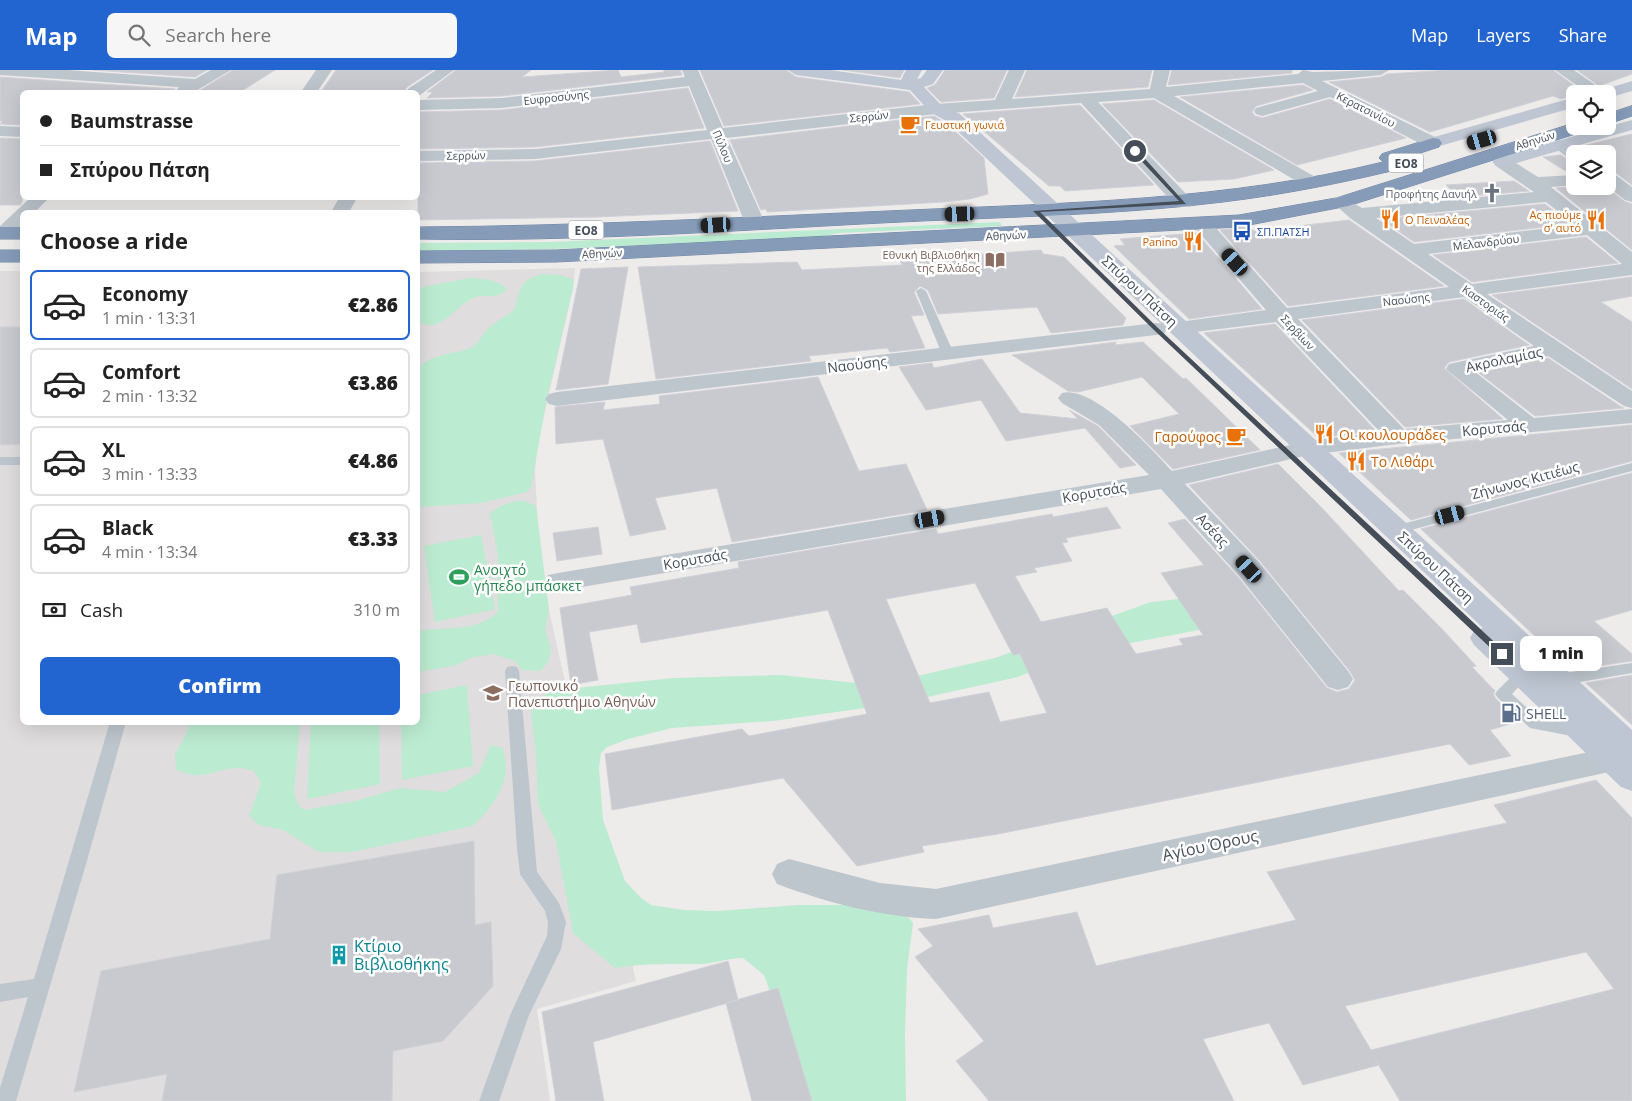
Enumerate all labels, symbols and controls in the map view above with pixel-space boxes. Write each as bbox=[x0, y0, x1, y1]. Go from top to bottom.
search box bbox=[107, 13, 457, 58]
text: Map bbox=[25, 19, 77, 52]
icon: search bbox=[125, 21, 153, 49]
text: Search here bbox=[165, 22, 271, 48]
text: Map bbox=[1411, 23, 1448, 47]
text: Layers bbox=[1476, 23, 1531, 47]
text: Share bbox=[1559, 23, 1607, 47]
map controls bbox=[1566, 85, 1616, 195]
button: locate bbox=[1566, 85, 1616, 135]
street label: Ευφροσύνης bbox=[523, 86, 589, 108]
street label: Κερατσινίου bbox=[1334, 88, 1398, 130]
street label: Σερρών bbox=[849, 106, 889, 126]
text: Baumstrasse bbox=[70, 108, 193, 134]
cafe icon: Γευστική γωνιά bbox=[899, 113, 921, 135]
place label: Γευστική γωνιά bbox=[925, 117, 1005, 132]
street label: Πύλου bbox=[709, 127, 737, 165]
street label: Αθηνών bbox=[1513, 127, 1557, 153]
car bbox=[1465, 129, 1498, 151]
route start bbox=[1124, 140, 1146, 162]
button: layers bbox=[1566, 145, 1616, 195]
street label: Σερρών bbox=[446, 147, 486, 163]
road number: ΕΟ8 bbox=[1388, 154, 1424, 172]
text: Σπύρου Πάτση bbox=[70, 157, 210, 183]
church icon: Προφήτης Δανιήλ bbox=[1481, 182, 1503, 204]
place label: Προφήτης Δανιήλ bbox=[1386, 186, 1477, 201]
car bbox=[944, 206, 975, 222]
place label: Ας πιούμε σ' αυτό bbox=[1530, 207, 1581, 235]
restaurant icon: Ο Πειναλέας bbox=[1379, 208, 1401, 230]
restaurant icon: Ας πιούμε σ' αυτό bbox=[1585, 209, 1607, 231]
place label: Ο Πειναλέας bbox=[1405, 212, 1469, 227]
car bbox=[700, 217, 731, 233]
road number: ΕΟ8 bbox=[568, 220, 604, 240]
bus stop icon: ΣΠ.ΠΑΤΣΗ bbox=[1231, 220, 1253, 242]
place label: ΣΠ.ΠΑΤΣΗ bbox=[1257, 224, 1310, 239]
text: Choose a ride bbox=[40, 225, 188, 255]
street label: Αθηνών bbox=[985, 226, 1027, 244]
restaurant icon: Panino bbox=[1182, 230, 1204, 252]
street label: Μελανδρύου bbox=[1452, 230, 1520, 254]
place label: Panino bbox=[1142, 234, 1178, 249]
street label: Αθηνών bbox=[581, 244, 623, 262]
car bbox=[1219, 246, 1250, 278]
place label: Εθνική Βιβλιοθήκη της Ελλάδος bbox=[883, 247, 980, 275]
library icon: Εθνική Βιβλιοθήκη της Ελλάδος bbox=[984, 249, 1006, 271]
street label: Σπύρου Πάτση bbox=[1098, 251, 1182, 331]
text: Economy bbox=[102, 281, 188, 307]
street label: Καστοριάς bbox=[1459, 281, 1513, 325]
icon: car bbox=[42, 283, 87, 328]
street label: Ναούσης bbox=[1382, 289, 1430, 309]
text: €2.86 bbox=[348, 292, 398, 318]
text: 1 min · 13:31 bbox=[102, 307, 197, 329]
street label: Σερβίων bbox=[1278, 311, 1318, 353]
street label: Ακρολαμίας bbox=[1464, 342, 1544, 376]
street label: Ναούσης bbox=[826, 351, 888, 377]
text: Comfort bbox=[102, 359, 181, 385]
icon: car bbox=[42, 361, 87, 406]
text: €3.86 bbox=[348, 370, 398, 396]
text: 2 min · 13:32 bbox=[102, 385, 197, 407]
street label: Κορυτσάς bbox=[1461, 416, 1527, 440]
restaurant icon: Οι κουλουράδες bbox=[1313, 423, 1335, 445]
cafe icon: Γαρούφος bbox=[1225, 425, 1247, 447]
place label: Οι κουλουράδες bbox=[1339, 425, 1446, 444]
place label: Γαρούφος bbox=[1155, 427, 1221, 446]
text: XL bbox=[102, 437, 125, 463]
icon: car bbox=[42, 439, 87, 484]
text: €4.86 bbox=[348, 448, 398, 474]
restaurant icon: Το Λιθάρι bbox=[1345, 450, 1367, 472]
place label: Το Λιθάρι bbox=[1371, 452, 1434, 471]
street label: Ζήνωνος Κιτιέως bbox=[1469, 456, 1581, 503]
text: 3 min · 13:33 bbox=[102, 463, 197, 485]
street label: Κορυτσάς bbox=[1061, 477, 1128, 507]
car bbox=[1433, 504, 1466, 526]
car bbox=[913, 509, 946, 529]
street label: Ασέας bbox=[1193, 509, 1234, 551]
text: Black bbox=[102, 515, 154, 541]
icon: car bbox=[42, 517, 87, 562]
text: €3.33 bbox=[348, 526, 398, 552]
street label: Σπύρου Πάτση bbox=[1394, 527, 1478, 607]
text: 4 min · 13:34 bbox=[102, 541, 197, 563]
street label: Κορυτσάς bbox=[662, 544, 729, 574]
car bbox=[1233, 553, 1264, 585]
place label: Ανοιχτό γήπεδο μπάσκετ bbox=[474, 560, 582, 595]
sports icon: Ανοιχτό γήπεδο μπάσκετ bbox=[448, 566, 470, 588]
icon: cash bbox=[40, 596, 68, 624]
text: Cash bbox=[80, 597, 123, 623]
text: 310 m bbox=[354, 599, 400, 621]
callout: 1 min bbox=[1520, 636, 1602, 672]
text: 1 min bbox=[1538, 642, 1584, 664]
route end bbox=[1491, 643, 1513, 665]
button: Confirm bbox=[40, 657, 400, 715]
place label: Γεωπονικό Πανεπιστήμιο Αθηνών bbox=[508, 676, 656, 711]
school or university icon: Γεωπονικό Πανεπιστήμιο Αθηνών bbox=[482, 682, 504, 704]
fuel station icon: SHELL bbox=[1500, 702, 1522, 724]
place label: SHELL bbox=[1526, 704, 1566, 723]
street label: Αγίου Όρους bbox=[1160, 824, 1260, 866]
place label: Κτίριο Βιβλιοθήκης bbox=[354, 935, 449, 975]
building icon: Κτίριο Βιβλιοθήκης bbox=[328, 944, 350, 966]

